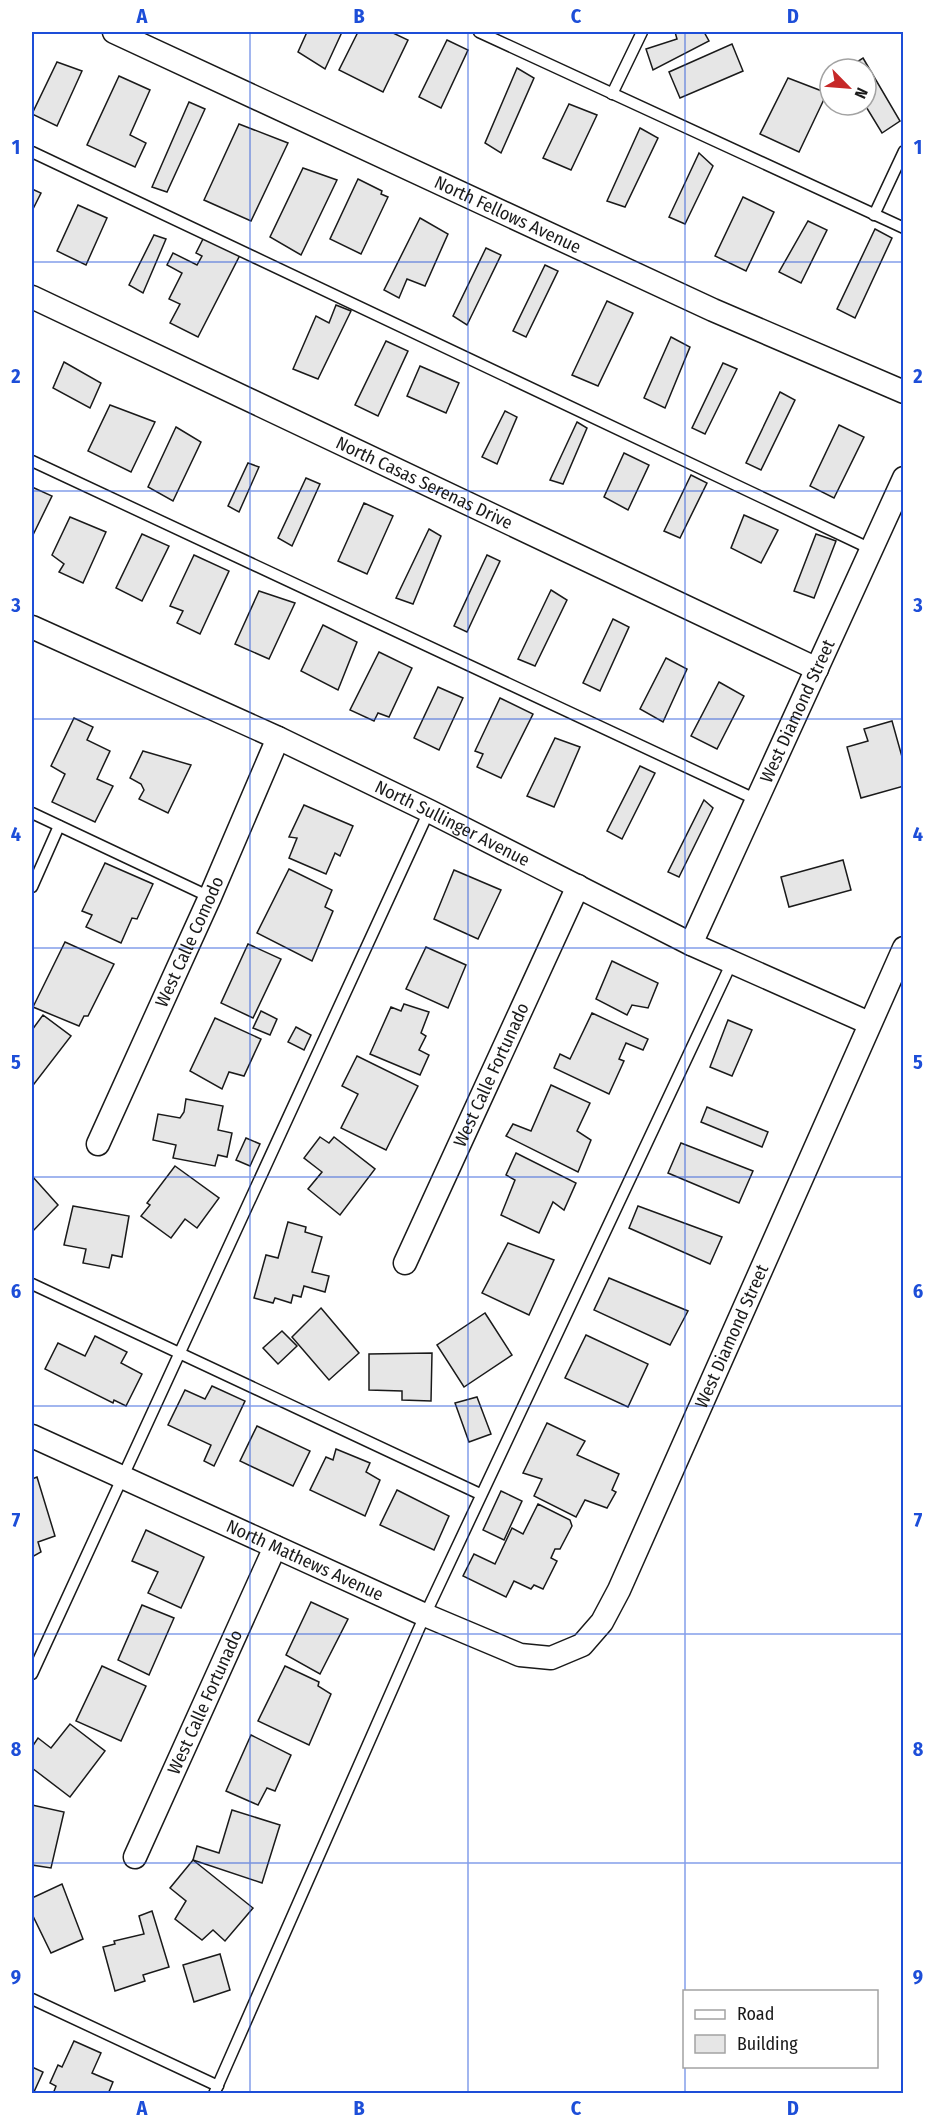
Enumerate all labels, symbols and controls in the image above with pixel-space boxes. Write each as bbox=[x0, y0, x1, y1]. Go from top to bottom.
text: A bbox=[136, 4, 149, 28]
text: B bbox=[353, 4, 365, 28]
text: C bbox=[571, 4, 582, 28]
text: D bbox=[787, 4, 799, 28]
north arrow bbox=[818, 57, 878, 117]
text: N bbox=[851, 85, 872, 101]
text: 1 bbox=[12, 135, 20, 159]
text: 1 bbox=[914, 135, 922, 159]
street label: North Fellows Avenue bbox=[431, 171, 585, 258]
text: 2 bbox=[10, 364, 21, 388]
text: 2 bbox=[912, 364, 923, 388]
street label: North Casas Serenas Drive bbox=[332, 432, 516, 534]
text: 3 bbox=[10, 593, 21, 617]
text: 3 bbox=[912, 593, 923, 617]
street label: West Diamond Street bbox=[755, 636, 840, 786]
street label: North Sullinger Avenue bbox=[371, 776, 533, 871]
text: 4 bbox=[11, 822, 21, 846]
text: 4 bbox=[913, 822, 923, 846]
street label: West Calle Comodo bbox=[151, 873, 228, 1011]
street label: West Calle Fortunado bbox=[449, 999, 534, 1150]
text: 5 bbox=[11, 1050, 21, 1074]
text: 5 bbox=[913, 1050, 923, 1074]
street label: West Diamond Street bbox=[690, 1261, 773, 1412]
text: 6 bbox=[11, 1279, 21, 1303]
text: 6 bbox=[913, 1279, 923, 1303]
text: 7 bbox=[12, 1508, 21, 1532]
text: 7 bbox=[914, 1508, 923, 1532]
street label: North Mathews Avenue bbox=[223, 1515, 387, 1606]
street label: West Calle Fortunado bbox=[163, 1626, 247, 1778]
text: 8 bbox=[11, 1737, 22, 1761]
text: 8 bbox=[913, 1737, 924, 1761]
text: 9 bbox=[11, 1965, 21, 1989]
text: 9 bbox=[913, 1965, 923, 1989]
legend bbox=[683, 1990, 878, 2068]
text: Road bbox=[737, 2003, 774, 2025]
text: Building bbox=[737, 2033, 798, 2055]
text: A bbox=[136, 2096, 149, 2120]
text: B bbox=[353, 2096, 365, 2120]
text: C bbox=[571, 2096, 582, 2120]
text: D bbox=[787, 2096, 799, 2120]

